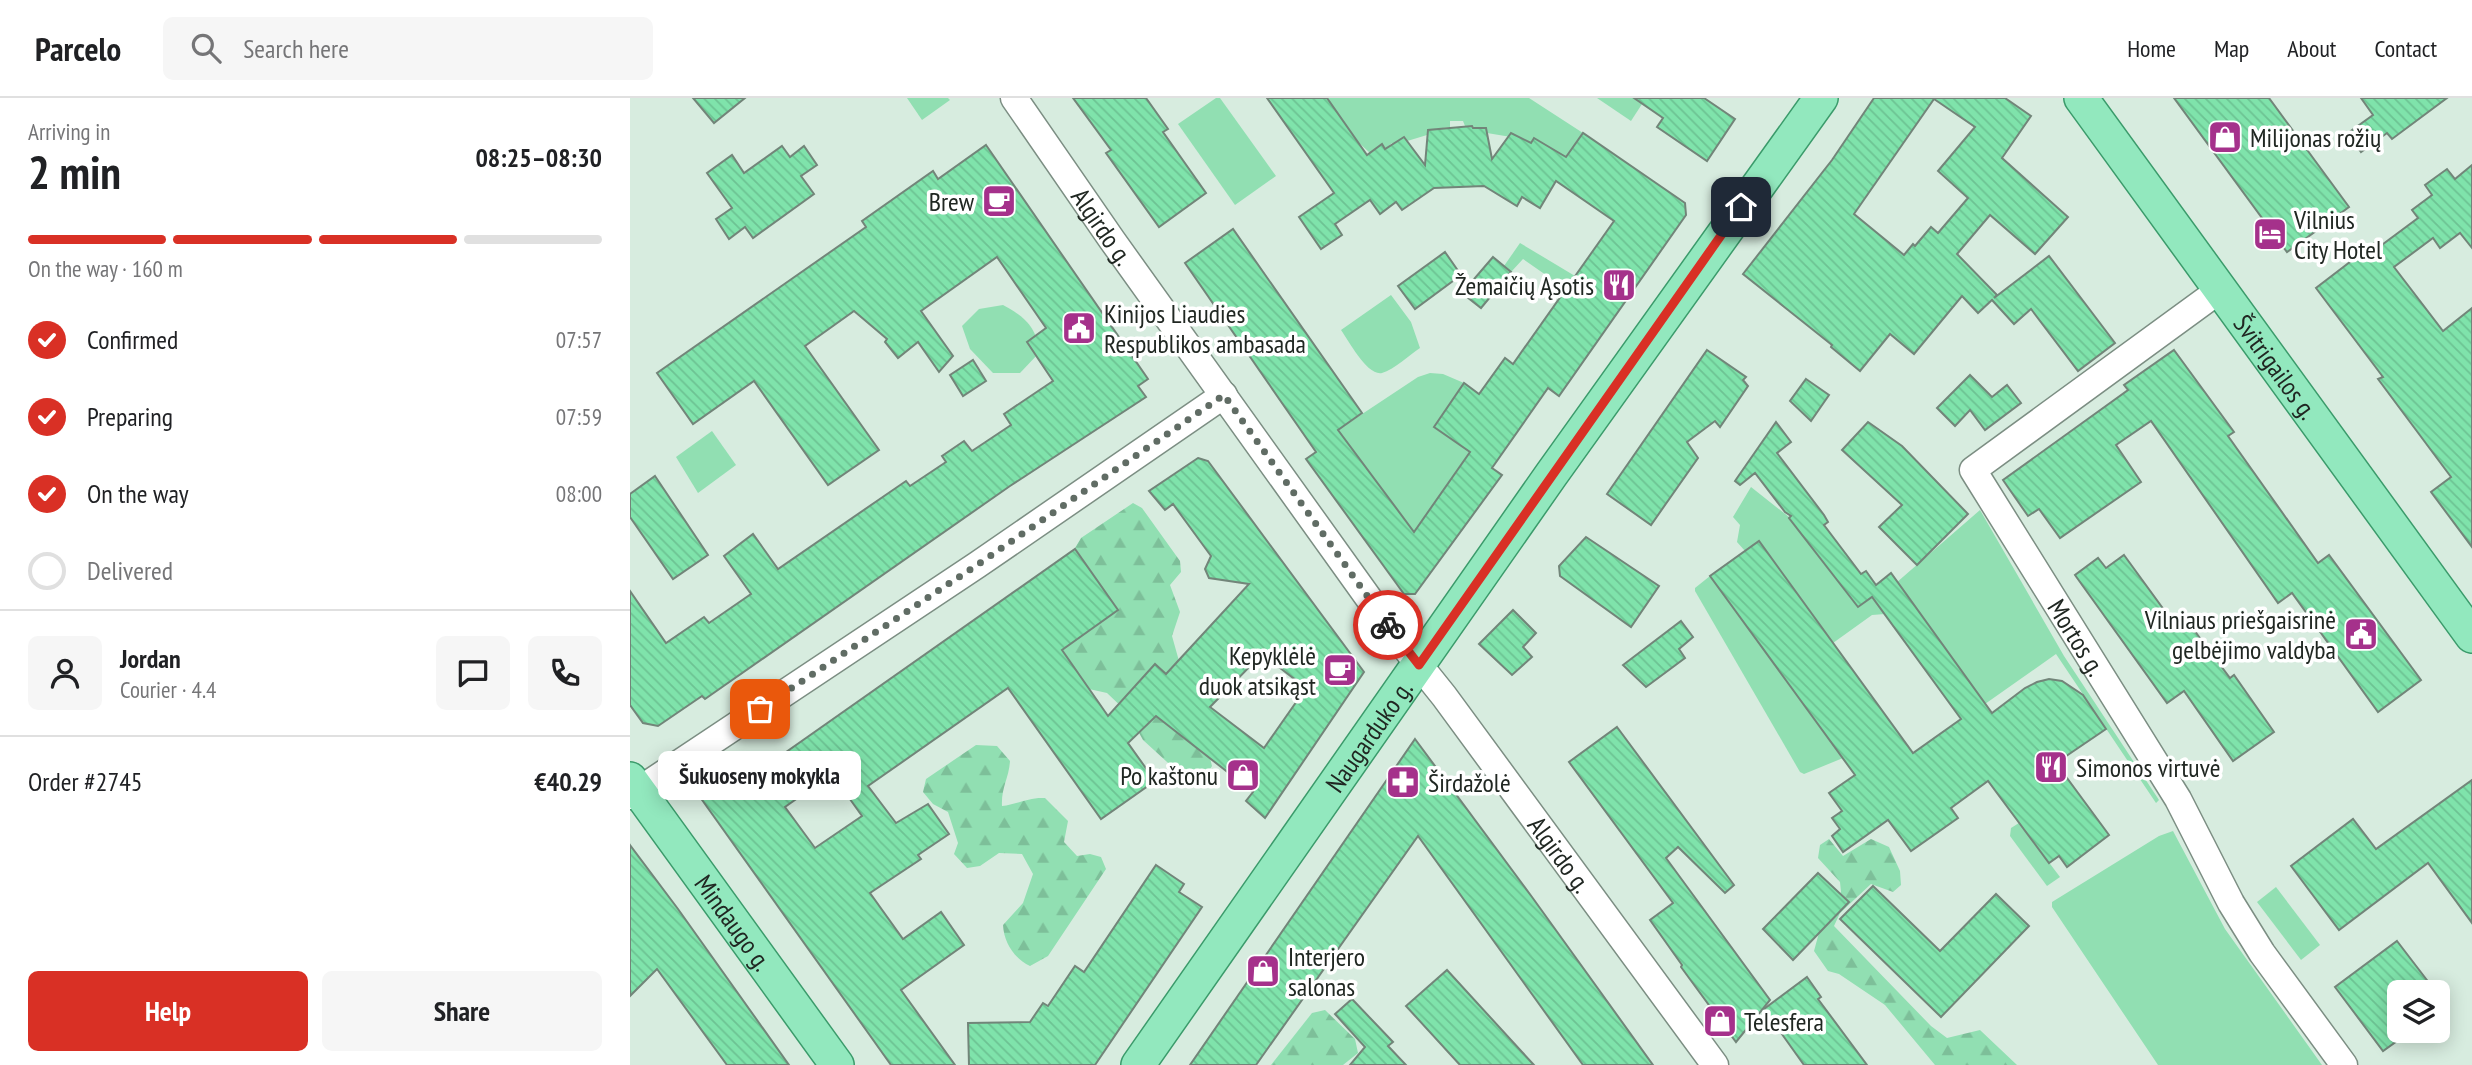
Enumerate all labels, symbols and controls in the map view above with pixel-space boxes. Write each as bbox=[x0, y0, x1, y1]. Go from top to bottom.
search box bbox=[163, 17, 653, 80]
text: Parcelo bbox=[35, 27, 121, 70]
icon: search bbox=[187, 29, 225, 67]
text: Search here bbox=[243, 32, 349, 65]
text: Home bbox=[2127, 33, 2176, 64]
text: Map bbox=[2214, 33, 2249, 64]
text: About bbox=[2287, 33, 2336, 64]
text: Contact bbox=[2374, 33, 2437, 64]
text: Arriving in bbox=[28, 117, 110, 146]
shop icon: Milijonas rožių bbox=[2206, 118, 2244, 156]
place label: Milijonas rožių bbox=[2250, 121, 2381, 154]
text: 08:25–08:30 bbox=[475, 141, 602, 174]
text: 2 min bbox=[28, 142, 121, 202]
pin bbox=[1711, 177, 1771, 237]
cafe icon: Brew bbox=[980, 182, 1018, 220]
street label: Algirdo g. bbox=[1065, 182, 1141, 271]
place label: Brew bbox=[929, 185, 975, 218]
icon: home bbox=[1722, 188, 1760, 226]
place label: Vilnius City Hotel bbox=[2293, 203, 2382, 266]
hotel icon: Vilnius City Hotel bbox=[2251, 215, 2289, 253]
text: On the way · 160 m bbox=[28, 254, 183, 283]
restaurant icon: Žemaičių Ąsotis bbox=[1600, 266, 1638, 304]
place label: Žemaičių Ąsotis bbox=[1455, 269, 1594, 302]
place label: Kinijos Liaudies Respublikos ambasada bbox=[1104, 297, 1306, 360]
street label: Švitrigailos g. bbox=[2227, 308, 2325, 425]
public building icon: Kinijos Liaudies Respublikos ambasada bbox=[1060, 309, 1098, 347]
icon: check bbox=[28, 321, 66, 359]
text: Confirmed bbox=[87, 323, 178, 356]
text: 07:57 bbox=[556, 325, 602, 354]
icon: check bbox=[28, 398, 66, 436]
text: Preparing bbox=[87, 400, 173, 433]
text: 07:59 bbox=[556, 402, 602, 431]
icon: check bbox=[28, 475, 66, 513]
text: On the way bbox=[87, 477, 189, 510]
text: 08:00 bbox=[556, 479, 602, 508]
text: Delivered bbox=[87, 554, 173, 587]
courier bbox=[1353, 590, 1423, 660]
street label: Mortos g. bbox=[2041, 593, 2113, 682]
place label: Vilniaus priešgaisrinė gelbėjimo valdyba bbox=[2144, 603, 2336, 666]
icon: bike bbox=[1369, 606, 1407, 644]
public building icon: Vilniaus priešgaisrinė gelbėjimo valdyba bbox=[2342, 615, 2380, 653]
button: person bbox=[28, 636, 102, 710]
button: chat bbox=[436, 636, 510, 710]
button: phone bbox=[528, 636, 602, 710]
place label: Kepyklėlė duok atsikąst bbox=[1199, 639, 1316, 702]
text: Jordan bbox=[120, 642, 181, 675]
cafe icon: Kepyklėlė duok atsikąst bbox=[1321, 651, 1359, 689]
street label: Naugarduko g. bbox=[1318, 673, 1419, 798]
text: Courier · 4.4 bbox=[120, 675, 216, 704]
pin bbox=[730, 679, 790, 739]
icon: bag bbox=[741, 690, 779, 728]
restaurant icon: Simonos virtuvė bbox=[2032, 748, 2070, 786]
callout: Šukuoseny mokykla bbox=[659, 751, 862, 800]
place label: Simonos virtuvė bbox=[2076, 751, 2220, 784]
shop icon: Po kaštonu bbox=[1224, 756, 1262, 794]
place label: Po kaštonu bbox=[1120, 759, 1218, 792]
text: Šukuoseny mokykla bbox=[679, 761, 840, 790]
pharmacy icon: Širdažolė bbox=[1384, 763, 1422, 801]
text: Order #2745 bbox=[28, 765, 143, 798]
text: €40.29 bbox=[534, 765, 602, 798]
place label: Širdažolė bbox=[1428, 766, 1511, 799]
street label: Algirdo g. bbox=[1521, 810, 1599, 899]
street label: Mindaugo g. bbox=[688, 868, 780, 977]
place label: Interjero salonas bbox=[1288, 940, 1365, 1003]
shop icon: Interjero salonas bbox=[1244, 952, 1282, 990]
button: Help bbox=[28, 971, 308, 1051]
button: Share bbox=[322, 971, 602, 1051]
map controls bbox=[2387, 980, 2450, 1043]
button: layers bbox=[2387, 980, 2450, 1043]
shop icon: Telesfera bbox=[1701, 1002, 1739, 1040]
place label: Telesfera bbox=[1744, 1005, 1824, 1038]

